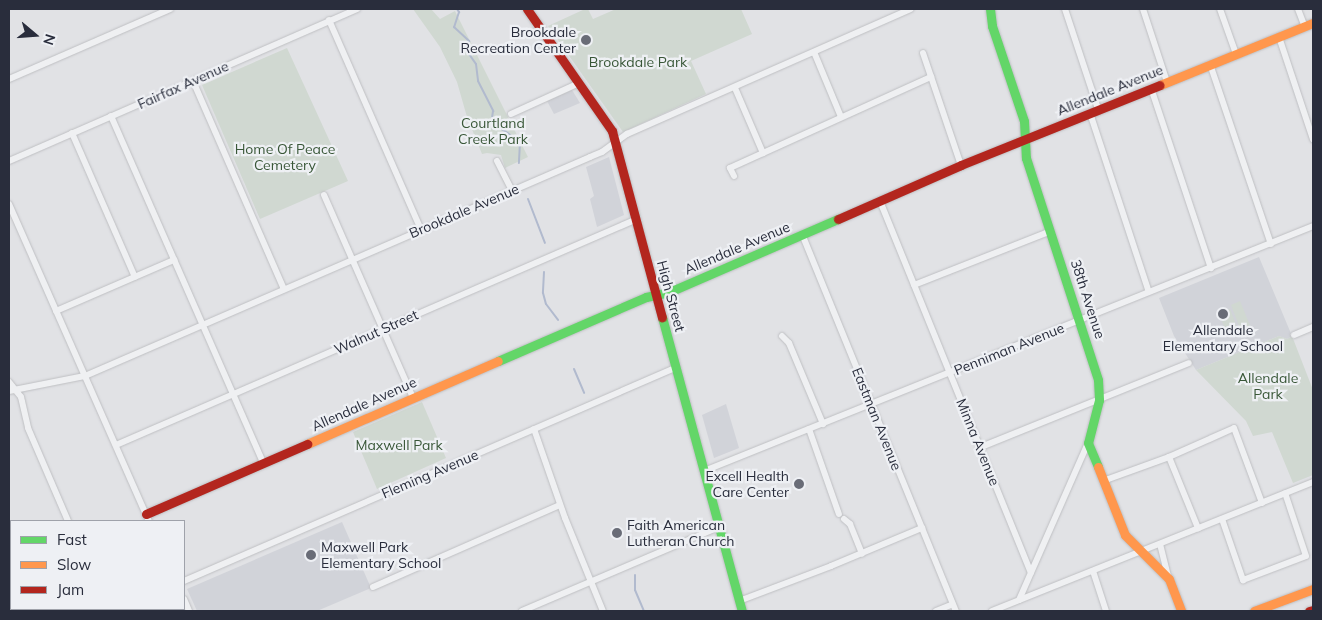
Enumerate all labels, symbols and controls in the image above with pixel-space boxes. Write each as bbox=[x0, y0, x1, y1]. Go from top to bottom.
north arrow bbox=[10, 10, 60, 60]
place label: Brookdale Recreation Center bbox=[460, 24, 576, 56]
text: N bbox=[39, 32, 59, 47]
marker: Brookdale Recreation Center bbox=[580, 34, 592, 46]
park label: Brookdale Park bbox=[589, 54, 687, 70]
street label: Fairfax Avenue bbox=[135, 57, 231, 113]
street label: Allendale Avenue bbox=[1054, 61, 1166, 119]
park label: Courtland Creek Park bbox=[458, 115, 528, 148]
park label: Home Of Peace Cemetery bbox=[235, 141, 335, 174]
street label: Brookdale Avenue bbox=[407, 180, 521, 242]
street label: Allendale Avenue bbox=[682, 218, 792, 278]
street label: 38th Avenue bbox=[1067, 257, 1109, 341]
street label: High Street bbox=[653, 259, 689, 333]
street label: Walnut Street bbox=[331, 306, 421, 358]
marker: Allendale Elementary School bbox=[1217, 308, 1229, 320]
street label: Penniman Avenue bbox=[951, 319, 1067, 379]
place label: Allendale Elementary School bbox=[1163, 322, 1283, 354]
street label: Eastman Avenue bbox=[849, 365, 905, 473]
park label: Allendale Park bbox=[1238, 370, 1298, 402]
street label: Allendale Avenue bbox=[309, 373, 419, 435]
street label: Minna Avenue bbox=[953, 396, 1003, 488]
park label: Maxwell Park bbox=[355, 437, 443, 453]
street label: Fleming Avenue bbox=[379, 446, 481, 502]
place label: Excell Health Care Center bbox=[706, 468, 789, 501]
marker: Excell Health Care Center bbox=[793, 478, 805, 490]
place label: Faith American Lutheran Church bbox=[627, 517, 735, 550]
legend bbox=[10, 520, 185, 610]
marker: Faith American Lutheran Church bbox=[611, 527, 623, 539]
text: Fast bbox=[57, 530, 87, 549]
place label: Maxwell Park Elementary School bbox=[321, 539, 441, 572]
marker: Maxwell Park Elementary School bbox=[305, 549, 317, 561]
text: Slow bbox=[57, 555, 91, 574]
text: Jam bbox=[57, 580, 84, 599]

